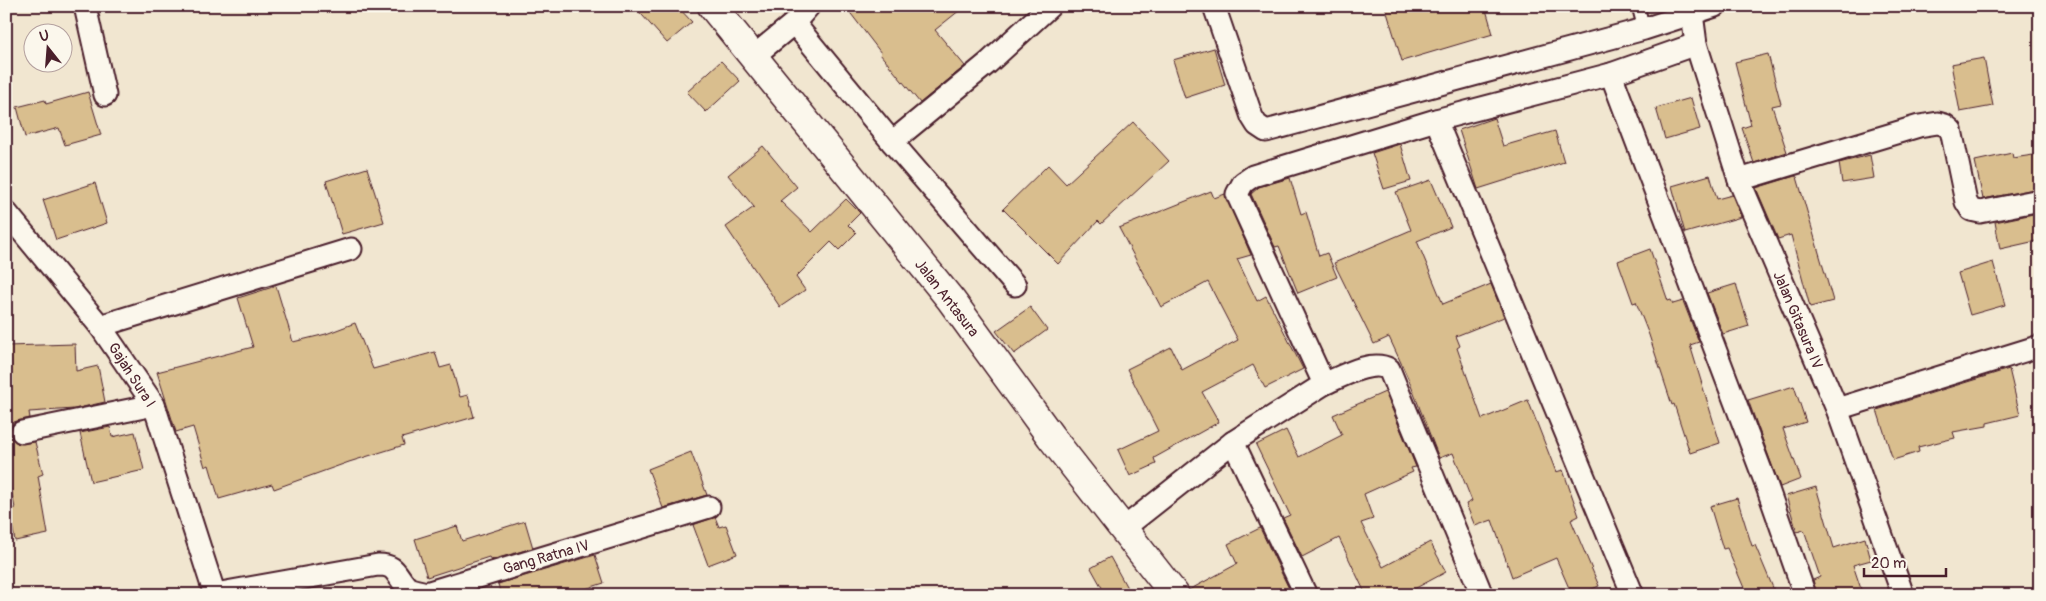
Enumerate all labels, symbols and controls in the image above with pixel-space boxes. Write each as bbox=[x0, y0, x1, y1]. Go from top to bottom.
north arrow bbox=[22, 22, 72, 72]
text: U bbox=[37, 27, 51, 46]
street label: Jalan Antasura bbox=[910, 256, 983, 341]
street label: Jalan Gitasura IV bbox=[1768, 268, 1827, 372]
street label: Gajah Sura I bbox=[104, 339, 160, 411]
street label: Gang Ratna IV bbox=[501, 536, 592, 579]
scale bar bbox=[1864, 546, 1946, 578]
text: 20 m bbox=[1871, 554, 1906, 573]

